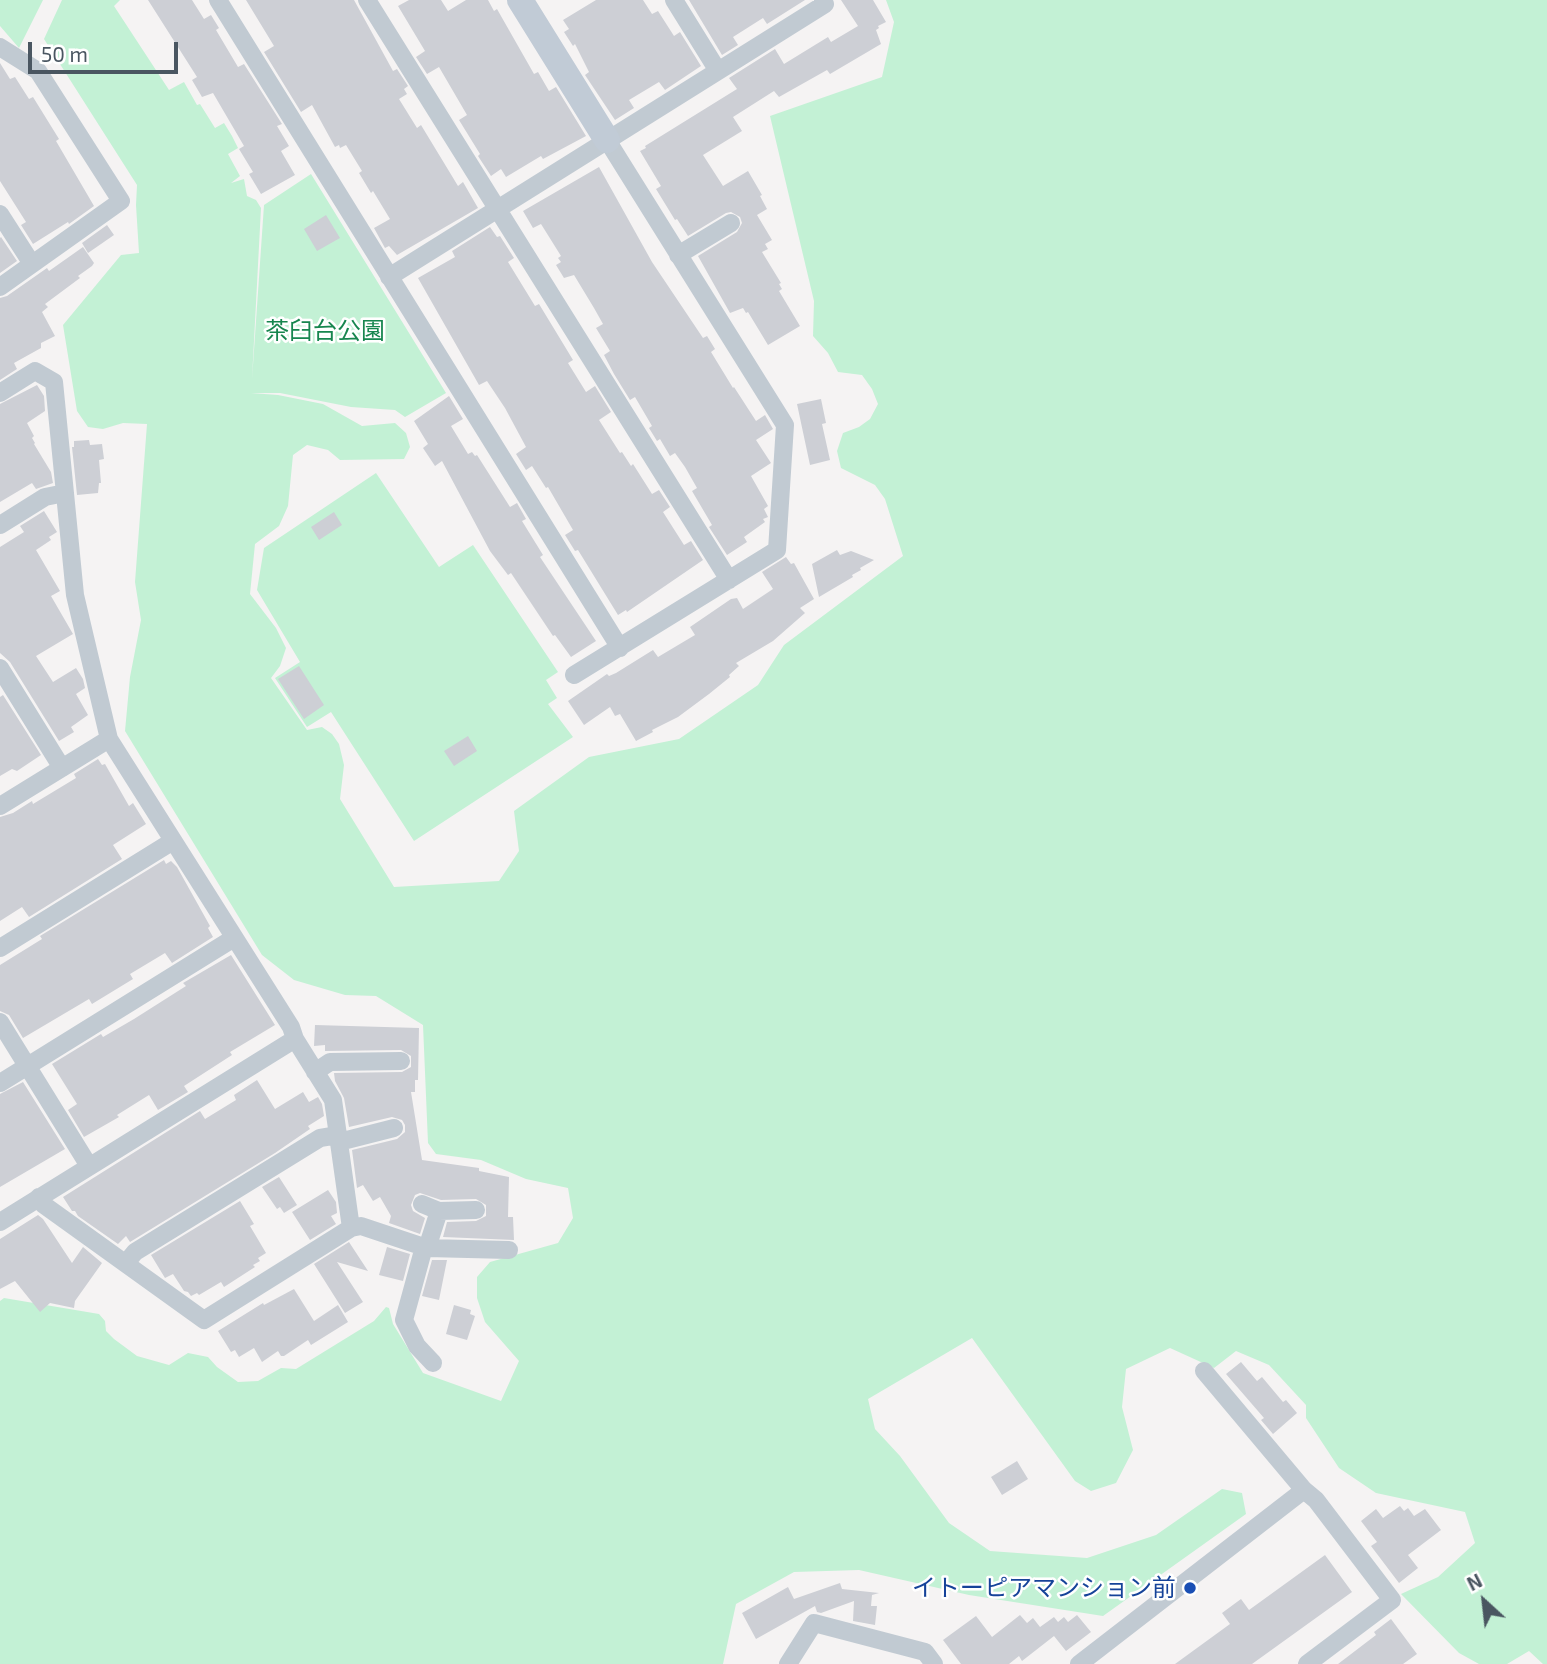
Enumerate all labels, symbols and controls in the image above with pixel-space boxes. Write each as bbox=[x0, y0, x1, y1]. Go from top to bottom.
scale bar bbox=[32, 28, 182, 72]
text: 50 m bbox=[41, 41, 88, 66]
park label: 茶臼台公園 bbox=[265, 317, 385, 345]
north arrow bbox=[1449, 1566, 1519, 1636]
text: N bbox=[1463, 1568, 1486, 1595]
place label: イトーピアマンション前 bbox=[912, 1574, 1176, 1602]
marker: イトーピアマンション前 bbox=[1182, 1580, 1198, 1596]

